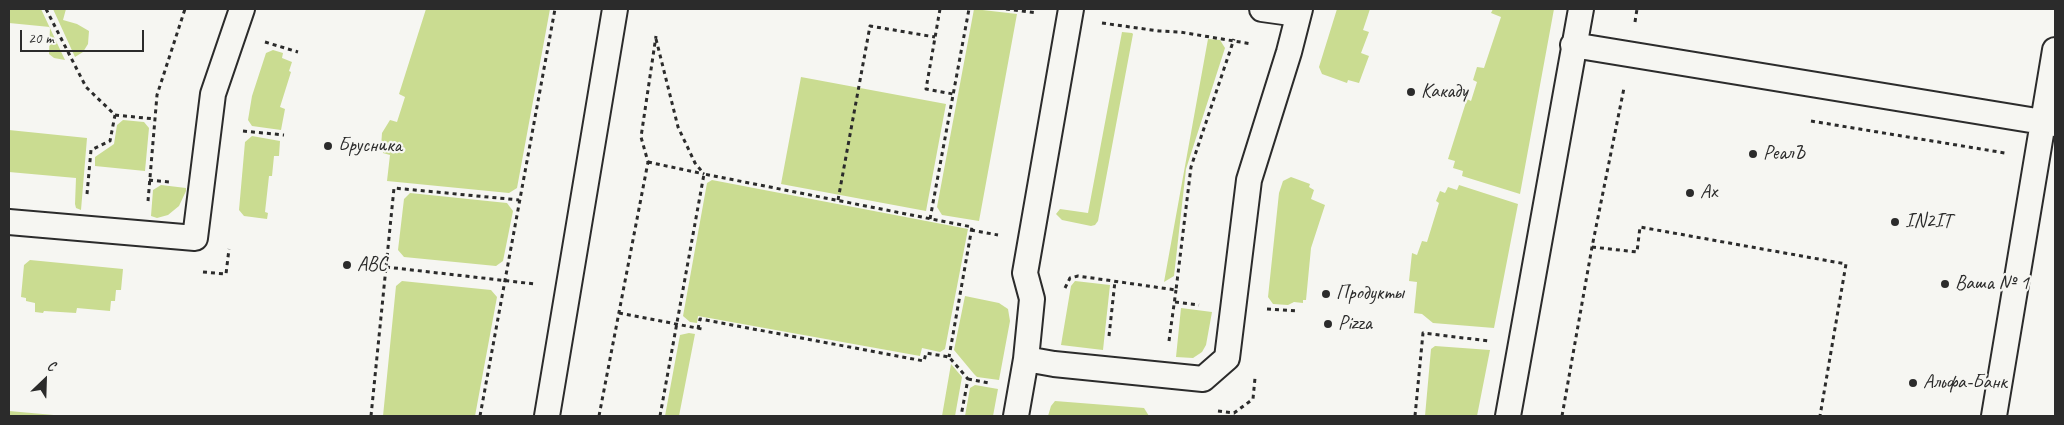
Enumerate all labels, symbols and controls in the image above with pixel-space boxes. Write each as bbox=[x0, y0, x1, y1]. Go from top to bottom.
scale bar bbox=[22, 20, 146, 52]
text: 20 m bbox=[28, 29, 54, 48]
place label: Какаду bbox=[1421, 80, 1467, 104]
marker: Какаду bbox=[1405, 86, 1417, 98]
place label: Брусника bbox=[338, 134, 402, 158]
marker: Брусника bbox=[322, 140, 334, 152]
place label: РеалЪ bbox=[1763, 142, 1805, 166]
marker: РеалЪ bbox=[1747, 148, 1759, 160]
place label: Ах bbox=[1700, 181, 1717, 205]
marker: Ах bbox=[1684, 187, 1696, 199]
place label: IN2IT bbox=[1905, 210, 1952, 234]
marker: IN2IT bbox=[1889, 216, 1901, 228]
place label: ABC bbox=[357, 253, 387, 277]
marker: ABC bbox=[341, 259, 353, 271]
place label: Ваша № 1 bbox=[1955, 272, 2029, 296]
marker: Ваша № 1 bbox=[1939, 278, 1951, 290]
place label: Продукты bbox=[1336, 282, 1404, 306]
marker: Продукты bbox=[1320, 288, 1332, 300]
place label: Pizza bbox=[1338, 312, 1372, 336]
marker: Pizza bbox=[1322, 318, 1334, 330]
north arrow bbox=[20, 355, 70, 405]
text: С bbox=[45, 357, 58, 375]
place label: Альфа-Банк bbox=[1923, 371, 2007, 395]
marker: Альфа-Банк bbox=[1907, 377, 1919, 389]

